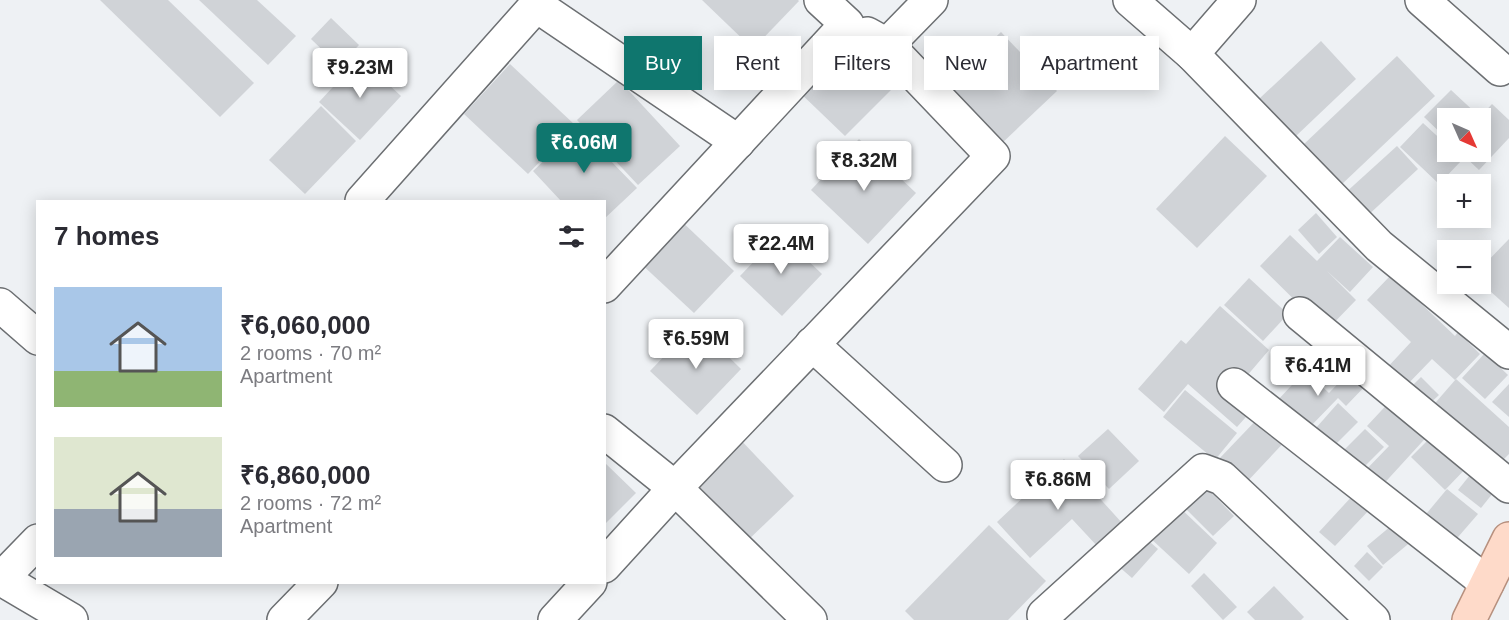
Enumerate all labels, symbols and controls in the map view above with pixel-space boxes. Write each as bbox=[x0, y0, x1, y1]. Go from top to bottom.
chip: Buy bbox=[624, 36, 702, 90]
chip: Rent bbox=[714, 36, 801, 90]
chip: Filters bbox=[813, 36, 912, 90]
chip: New bbox=[924, 36, 1008, 90]
chip: Apartment bbox=[1020, 36, 1159, 90]
pin: ₹9.23M bbox=[311, 48, 409, 99]
text: ₹9.23M bbox=[326, 56, 394, 78]
north arrow bbox=[1437, 108, 1491, 162]
map controls bbox=[1437, 108, 1491, 294]
pin: ₹6.06M bbox=[535, 123, 633, 174]
text: ₹6.06M bbox=[550, 131, 618, 153]
pin: ₹8.32M bbox=[815, 141, 913, 192]
text: ₹8.32M bbox=[830, 149, 898, 171]
button: + bbox=[1437, 174, 1491, 228]
icon: filters bbox=[555, 220, 588, 253]
text: 7 homes bbox=[54, 221, 160, 251]
pin: ₹22.4M bbox=[732, 224, 830, 275]
text: ₹22.4M bbox=[747, 232, 815, 254]
button: − bbox=[1437, 240, 1491, 294]
text: ₹6,060,000 bbox=[240, 310, 371, 340]
icon: home bbox=[102, 311, 174, 383]
pin: ₹6.59M bbox=[647, 319, 745, 370]
text: ₹6.59M bbox=[662, 327, 730, 349]
text: 2 rooms · 70 m² bbox=[240, 342, 381, 364]
pin: ₹6.41M bbox=[1269, 346, 1367, 397]
text: ₹6.41M bbox=[1284, 354, 1352, 376]
text: Apartment bbox=[240, 365, 332, 387]
text: ₹6,860,000 bbox=[240, 460, 371, 490]
pin: ₹6.86M bbox=[1009, 460, 1107, 511]
icon: home bbox=[102, 461, 174, 533]
text: ₹6.86M bbox=[1024, 468, 1092, 490]
text: 2 rooms · 72 m² bbox=[240, 492, 381, 514]
text: Apartment bbox=[240, 515, 332, 537]

